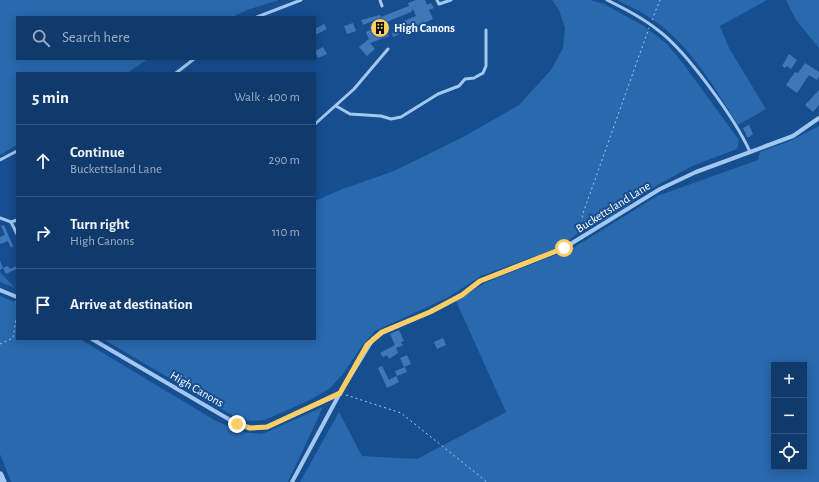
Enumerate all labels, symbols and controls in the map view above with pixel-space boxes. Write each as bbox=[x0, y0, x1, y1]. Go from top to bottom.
search box bbox=[16, 16, 316, 60]
building icon: High Canons bbox=[369, 17, 391, 39]
place label: High Canons bbox=[394, 22, 455, 34]
icon: search bbox=[30, 27, 52, 49]
text: Search here bbox=[62, 30, 130, 45]
text: 5 min bbox=[32, 89, 69, 106]
text: Walk · 400 m bbox=[234, 91, 300, 104]
text: Continue bbox=[70, 145, 125, 160]
icon: ahead bbox=[32, 150, 54, 172]
text: 290 m bbox=[269, 154, 300, 167]
text: Buckettsland Lane bbox=[70, 163, 162, 176]
street label: Buckettsland Lane bbox=[574, 179, 652, 235]
text: Turn right bbox=[70, 217, 129, 232]
icon: right bbox=[32, 222, 54, 244]
text: 110 m bbox=[272, 226, 300, 239]
text: High Canons bbox=[70, 235, 134, 248]
route start bbox=[555, 239, 573, 257]
icon: arrive bbox=[32, 294, 54, 316]
text: Arrive at destination bbox=[70, 297, 193, 312]
map controls bbox=[771, 362, 807, 470]
button: + bbox=[771, 362, 807, 398]
street label: High Canons bbox=[168, 369, 226, 409]
button: − bbox=[771, 398, 807, 434]
route end bbox=[228, 415, 246, 433]
button: locate bbox=[771, 434, 807, 470]

